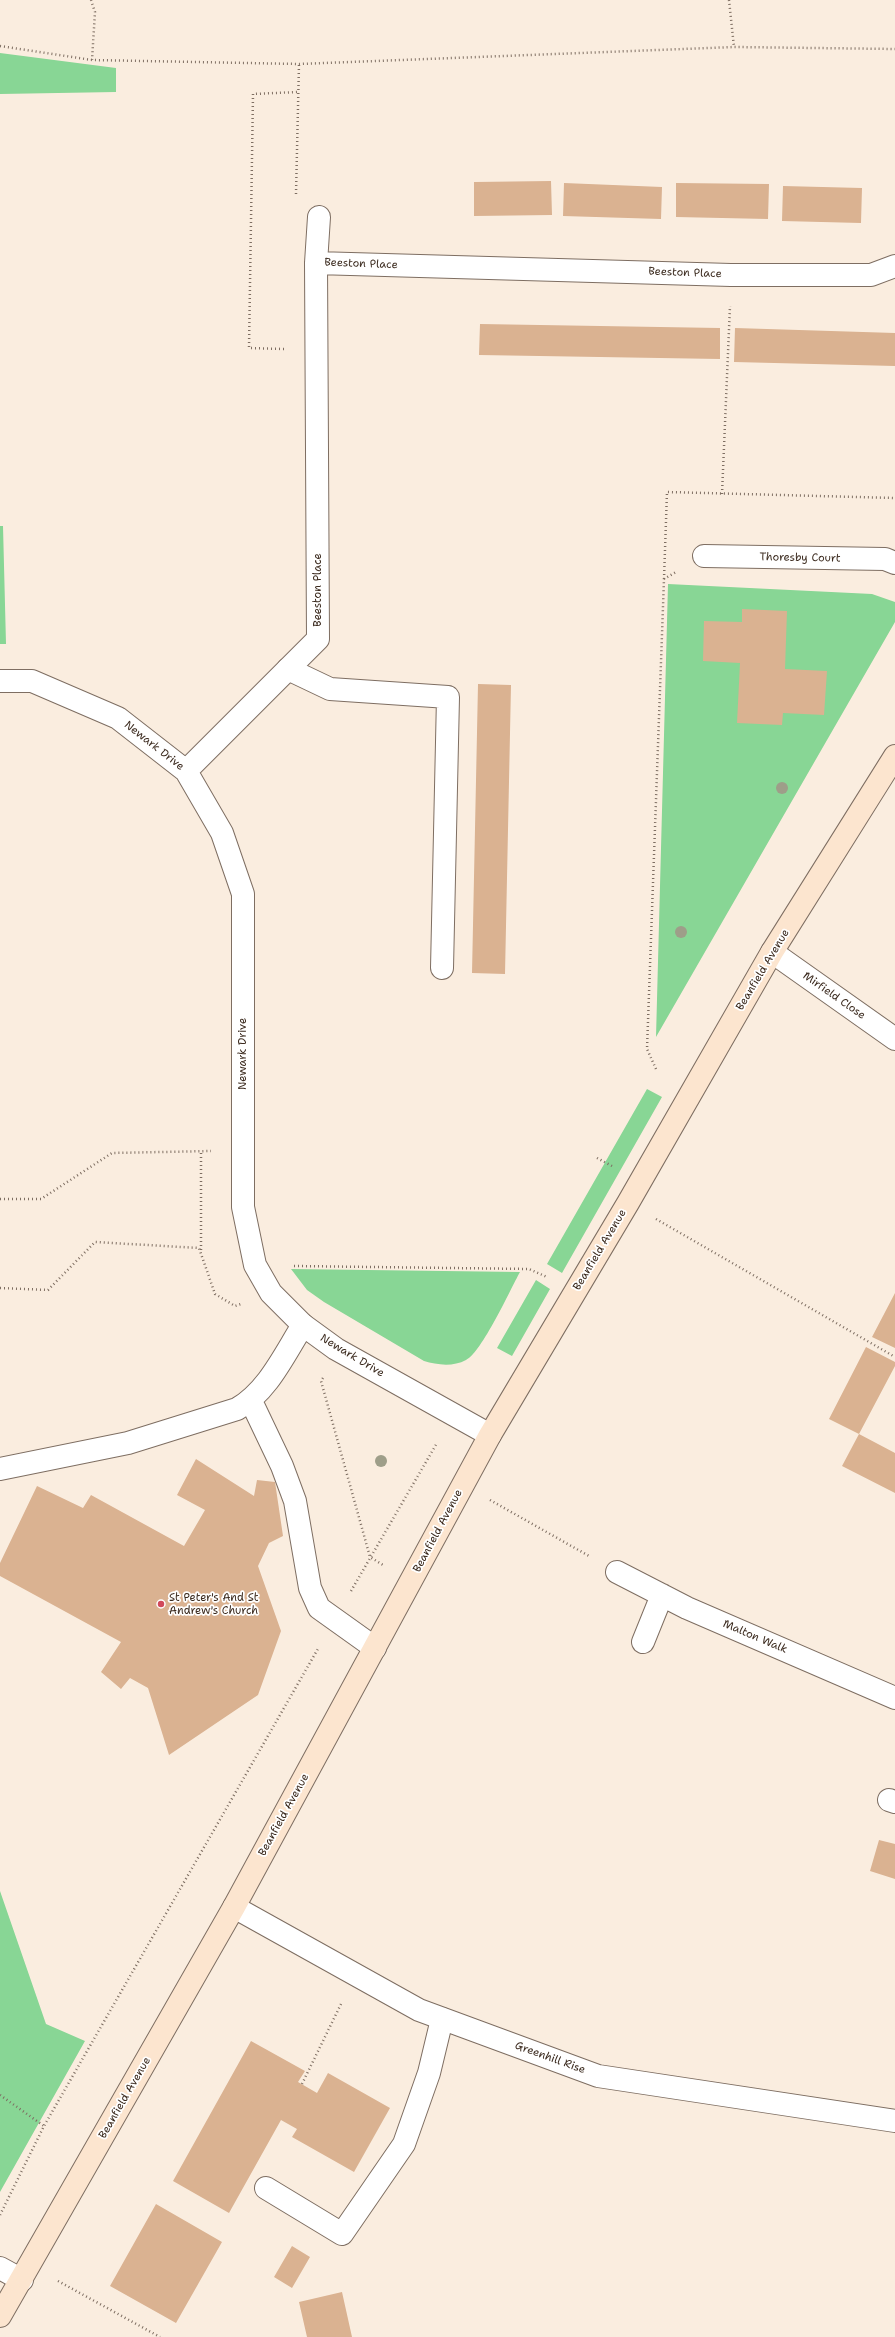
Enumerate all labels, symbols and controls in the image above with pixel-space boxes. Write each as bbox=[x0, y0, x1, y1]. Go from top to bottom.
street label: Beeston Place bbox=[324, 256, 398, 272]
street label: Beeston Place bbox=[648, 265, 722, 281]
street label: Thoresby Court bbox=[759, 551, 841, 565]
street label: Beeston Place bbox=[311, 553, 325, 627]
street label: Newark Drive bbox=[121, 719, 187, 773]
street label: Beanfield Avenue bbox=[734, 927, 792, 1013]
street label: Mirfield Close bbox=[800, 970, 868, 1022]
street label: Newark Drive bbox=[236, 1018, 250, 1090]
street label: Beanfield Avenue bbox=[571, 1207, 629, 1293]
street label: Newark Drive bbox=[318, 1332, 386, 1380]
street label: Beanfield Avenue bbox=[411, 1487, 465, 1575]
place label: St Peter's And St Andrew's Church bbox=[169, 1591, 259, 1617]
marker: St Peter's And St Andrew's Church bbox=[156, 1599, 166, 1609]
street label: Malton Walk bbox=[721, 1618, 789, 1656]
street label: Beanfield Avenue bbox=[256, 1772, 312, 1858]
street label: Greenhill Rise bbox=[513, 2039, 587, 2077]
street label: Beanfield Avenue bbox=[96, 2055, 154, 2141]

